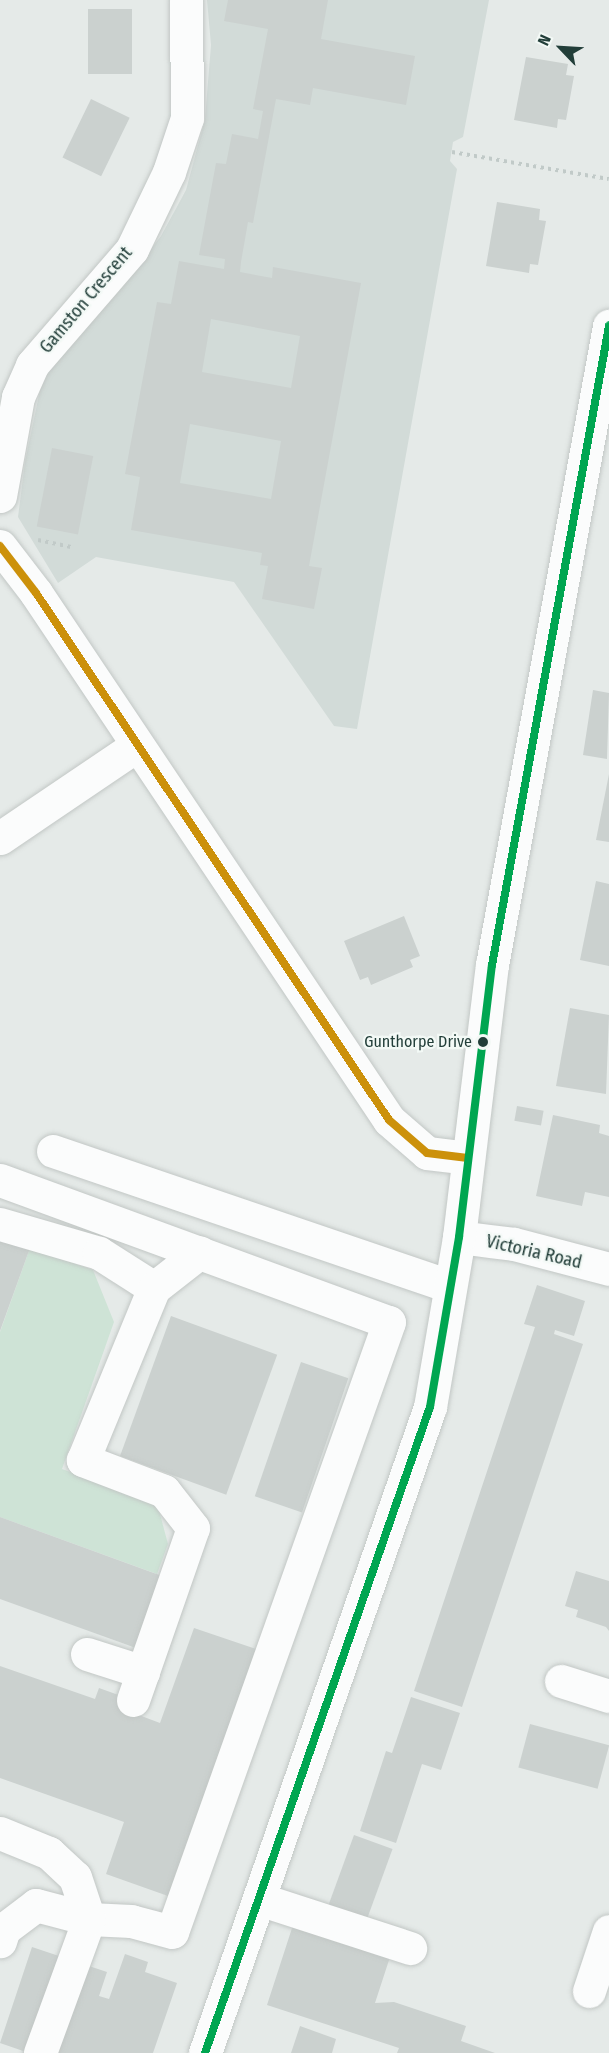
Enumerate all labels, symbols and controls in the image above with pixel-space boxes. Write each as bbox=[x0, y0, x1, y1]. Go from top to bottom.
north arrow bbox=[531, 18, 591, 78]
text: N bbox=[534, 32, 555, 49]
street label: Gamston Crescent bbox=[35, 242, 137, 358]
place label: Gunthorpe Drive bbox=[364, 1032, 472, 1052]
marker: Gunthorpe Drive bbox=[477, 1036, 489, 1048]
street label: Victoria Road bbox=[484, 1230, 584, 1274]

